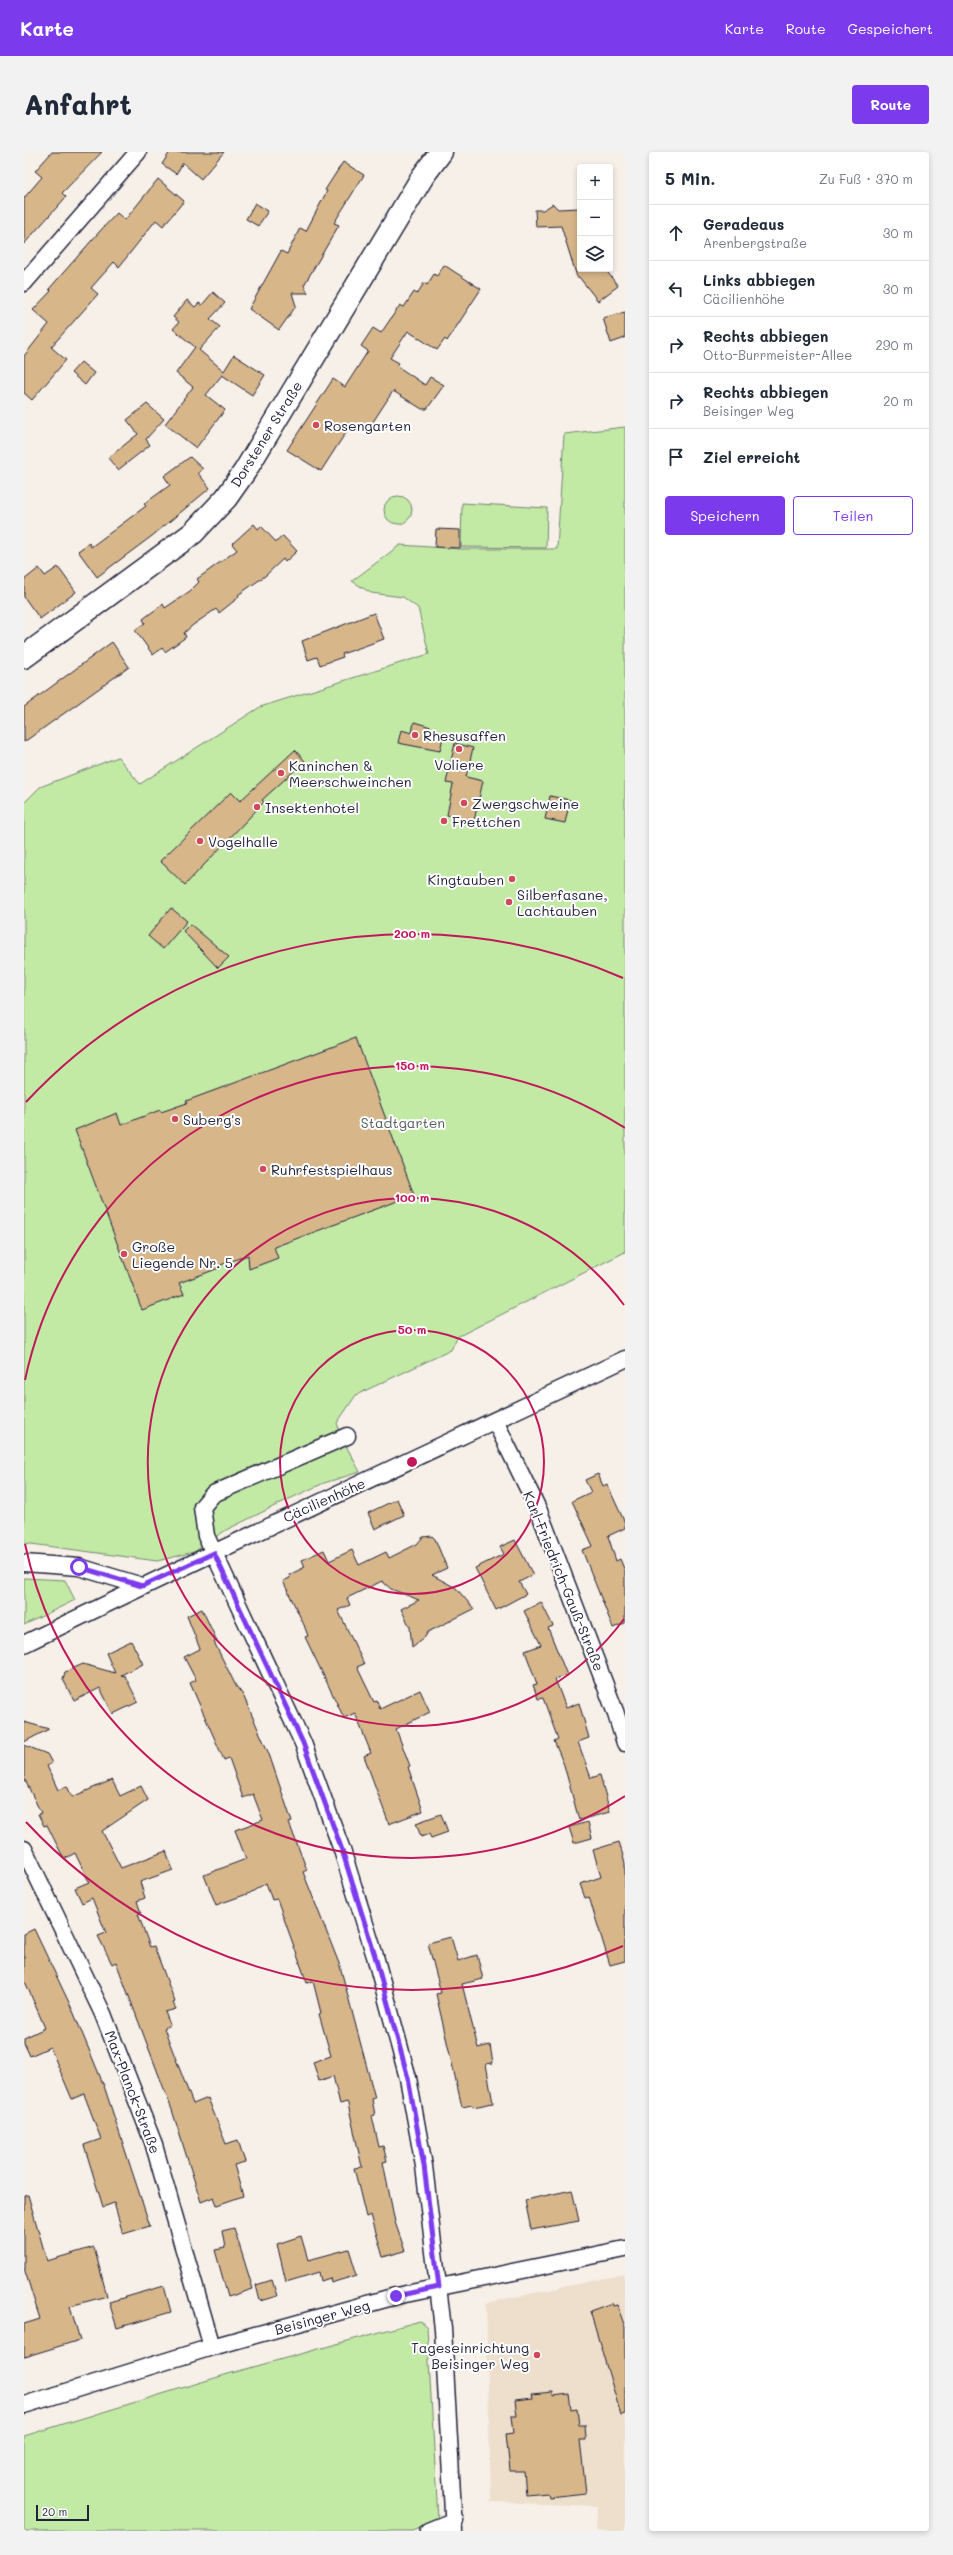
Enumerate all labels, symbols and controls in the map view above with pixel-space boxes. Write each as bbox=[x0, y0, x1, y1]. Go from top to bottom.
text: Karte bbox=[20, 16, 74, 41]
text: Karte bbox=[725, 19, 764, 38]
text: Route bbox=[786, 19, 826, 38]
text: Gespeichert bbox=[848, 19, 933, 38]
button: Route bbox=[852, 85, 929, 124]
text: Anfahrt bbox=[24, 86, 132, 122]
map controls bbox=[577, 164, 613, 272]
button: + bbox=[577, 164, 613, 200]
text: 5 Min. bbox=[665, 167, 716, 189]
text: Zu Fuß · 370 m bbox=[819, 170, 913, 187]
button: − bbox=[577, 200, 613, 236]
text: Geradeaus bbox=[703, 214, 784, 234]
icon: ahead bbox=[665, 222, 687, 244]
text: 30 m bbox=[883, 224, 913, 241]
text: Arenbergstraße bbox=[703, 234, 807, 251]
button: layers bbox=[577, 236, 613, 272]
text: Links abbiegen bbox=[703, 270, 815, 290]
icon: left bbox=[665, 278, 687, 300]
text: 30 m bbox=[883, 280, 913, 297]
text: Cäcilienhöhe bbox=[703, 290, 785, 307]
text: Rechts abbiegen bbox=[703, 326, 828, 346]
icon: right bbox=[665, 334, 687, 356]
text: 290 m bbox=[876, 336, 913, 353]
text: Otto-Burrmeister-Allee bbox=[703, 346, 852, 363]
street label: Dorstener Straße bbox=[226, 377, 306, 491]
text: Rechts abbiegen bbox=[703, 382, 828, 402]
icon: right bbox=[665, 390, 687, 412]
text: 20 m bbox=[883, 392, 913, 409]
text: Beisinger Weg bbox=[703, 402, 794, 419]
place label: Rosengarten bbox=[324, 416, 411, 435]
marker: Rosengarten bbox=[311, 420, 321, 430]
icon: arrive bbox=[665, 446, 687, 468]
text: Ziel erreicht bbox=[703, 447, 800, 467]
button: Speichern bbox=[665, 496, 785, 535]
button: Teilen bbox=[793, 496, 913, 535]
place label: Rhesusaffen bbox=[423, 726, 506, 745]
marker: Rhesusaffen bbox=[410, 730, 420, 740]
marker: Voliere bbox=[454, 744, 464, 754]
place label: Voliere bbox=[434, 755, 484, 774]
place label: Kaninchen & Meerschweinchen bbox=[289, 756, 412, 791]
marker: Kaninchen & Meerschweinchen bbox=[276, 768, 286, 778]
place label: Zwergschweine bbox=[472, 794, 579, 813]
place label: Insektenhotel bbox=[265, 798, 359, 817]
marker: Zwergschweine bbox=[459, 798, 469, 808]
marker: Insektenhotel bbox=[252, 802, 262, 812]
place label: Frettchen bbox=[452, 812, 520, 831]
marker: Frettchen bbox=[439, 816, 449, 826]
place label: Vogelhalle bbox=[208, 832, 278, 851]
marker: Vogelhalle bbox=[195, 836, 205, 846]
place label: Kingtauben bbox=[427, 870, 504, 889]
marker: Kingtauben bbox=[507, 874, 517, 884]
place label: Silberfasane, Lachtauben bbox=[517, 885, 608, 920]
marker: Silberfasane, Lachtauben bbox=[504, 897, 514, 907]
text: 200 m bbox=[394, 925, 430, 941]
text: 150 m bbox=[395, 1057, 429, 1073]
place label: Suberg's bbox=[183, 1110, 241, 1129]
park label: Stadtgarten bbox=[361, 1113, 445, 1132]
marker: Suberg's bbox=[170, 1114, 180, 1124]
place label: Ruhrfestspielhaus bbox=[271, 1160, 393, 1179]
marker: Ruhrfestspielhaus bbox=[258, 1164, 268, 1174]
text: 100 m bbox=[395, 1189, 429, 1205]
place label: Große Liegende Nr. 5 bbox=[132, 1237, 233, 1272]
marker: Große Liegende Nr. 5 bbox=[119, 1249, 129, 1259]
text: 50 m bbox=[398, 1321, 426, 1337]
centre of rings bbox=[405, 1455, 419, 1469]
street label: Cäcilienhöhe bbox=[280, 1473, 368, 1527]
street label: Karl-Friedrich-Gauß-Straße bbox=[519, 1488, 609, 1674]
route start bbox=[70, 1558, 88, 1576]
street label: Max-Planck-Straße bbox=[101, 2028, 165, 2156]
route end bbox=[387, 2287, 405, 2305]
street label: Beisinger Weg bbox=[272, 2295, 372, 2339]
place label: Tageseinrichtung Beisinger Weg bbox=[411, 2338, 529, 2373]
marker: Tageseinrichtung Beisinger Weg bbox=[532, 2350, 542, 2360]
scale bar bbox=[36, 2503, 89, 2522]
text: 20 m bbox=[42, 2504, 67, 2519]

